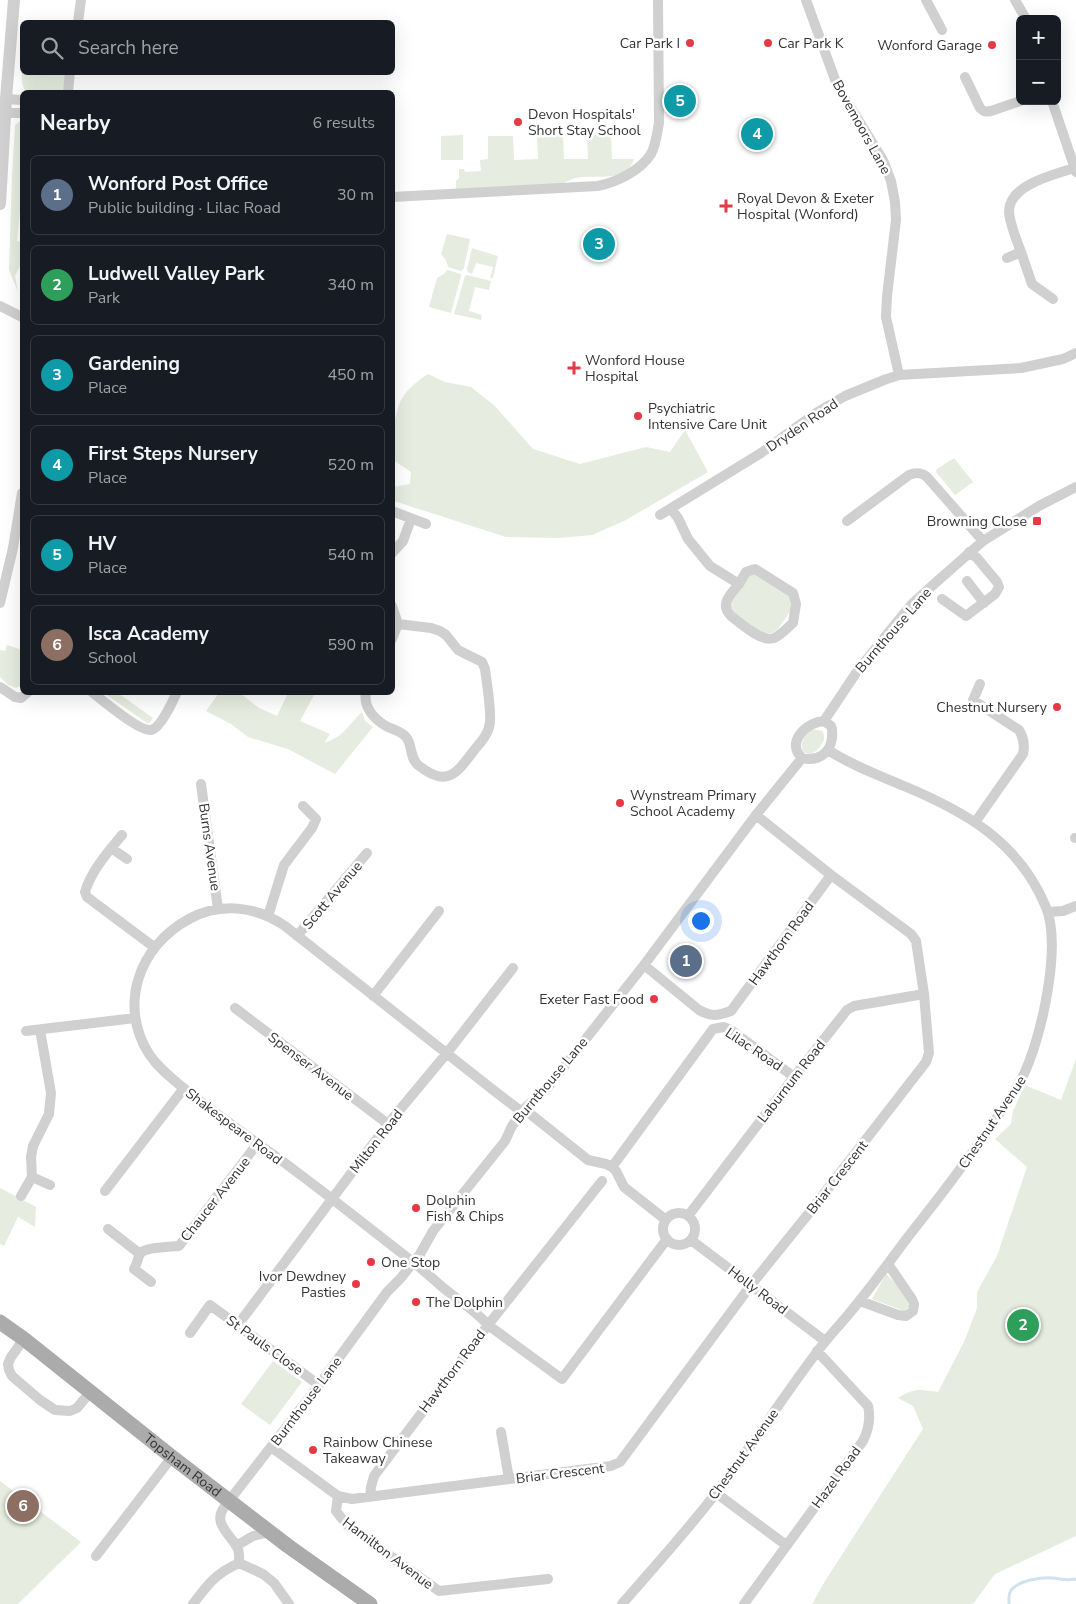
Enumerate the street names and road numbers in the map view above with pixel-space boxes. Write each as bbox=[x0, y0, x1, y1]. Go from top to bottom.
street label: Bovemoors Lane bbox=[828, 77, 895, 178]
street label: Dryden Road bbox=[763, 394, 842, 456]
street label: Burnthouse Lane bbox=[851, 584, 936, 677]
street label: Burns Avenue bbox=[194, 802, 225, 892]
street label: Scott Avenue bbox=[298, 857, 367, 933]
street label: Hawthorn Road bbox=[744, 897, 818, 989]
street label: Lilac Road bbox=[721, 1023, 786, 1075]
street label: Spenser Avenue bbox=[264, 1028, 357, 1105]
street label: Burnthouse Lane bbox=[509, 1033, 592, 1127]
street label: Laburnum Road bbox=[753, 1036, 830, 1127]
street label: Chestnut Avenue bbox=[954, 1072, 1031, 1173]
street label: Shakespeare Road bbox=[181, 1084, 286, 1169]
street label: Milton Road bbox=[346, 1106, 407, 1177]
street label: Briar Crescent bbox=[803, 1136, 872, 1218]
street label: Chaucer Avenue bbox=[176, 1153, 254, 1246]
street label: Holly Road bbox=[724, 1262, 791, 1319]
street label: St Pauls Close bbox=[222, 1311, 307, 1380]
street label: Hawthorn Road bbox=[415, 1326, 490, 1417]
street label: Burnthouse Lane bbox=[267, 1353, 346, 1450]
street label: Chestnut Avenue bbox=[704, 1405, 783, 1504]
street label: Topsham Road bbox=[140, 1429, 225, 1502]
street label: Hazel Road bbox=[808, 1443, 865, 1512]
street label: Briar Crescent bbox=[515, 1459, 605, 1488]
street label: Hamilton Avenue bbox=[338, 1513, 437, 1594]

